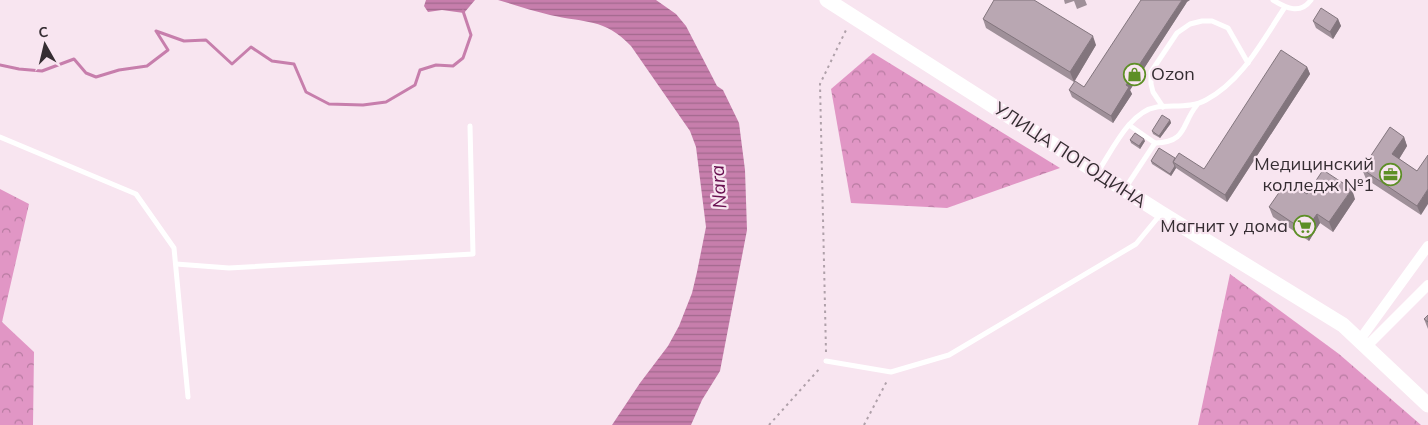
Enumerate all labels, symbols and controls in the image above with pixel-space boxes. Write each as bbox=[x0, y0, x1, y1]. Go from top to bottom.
north arrow bbox=[20, 20, 70, 70]
text: С bbox=[37, 23, 49, 42]
shop icon: Ozon bbox=[1123, 62, 1147, 86]
place label: Ozon bbox=[1151, 62, 1195, 85]
street label: УЛИЦА ПОГОДИНА bbox=[989, 96, 1151, 213]
place label: Медицинский колледж №1 bbox=[1254, 152, 1374, 196]
office icon: Медицинский колледж №1 bbox=[1378, 162, 1402, 186]
water label: Nara bbox=[705, 164, 731, 210]
place label: Магнит у дома bbox=[1160, 214, 1288, 237]
supermarket icon: Магнит у дома bbox=[1292, 214, 1316, 238]

